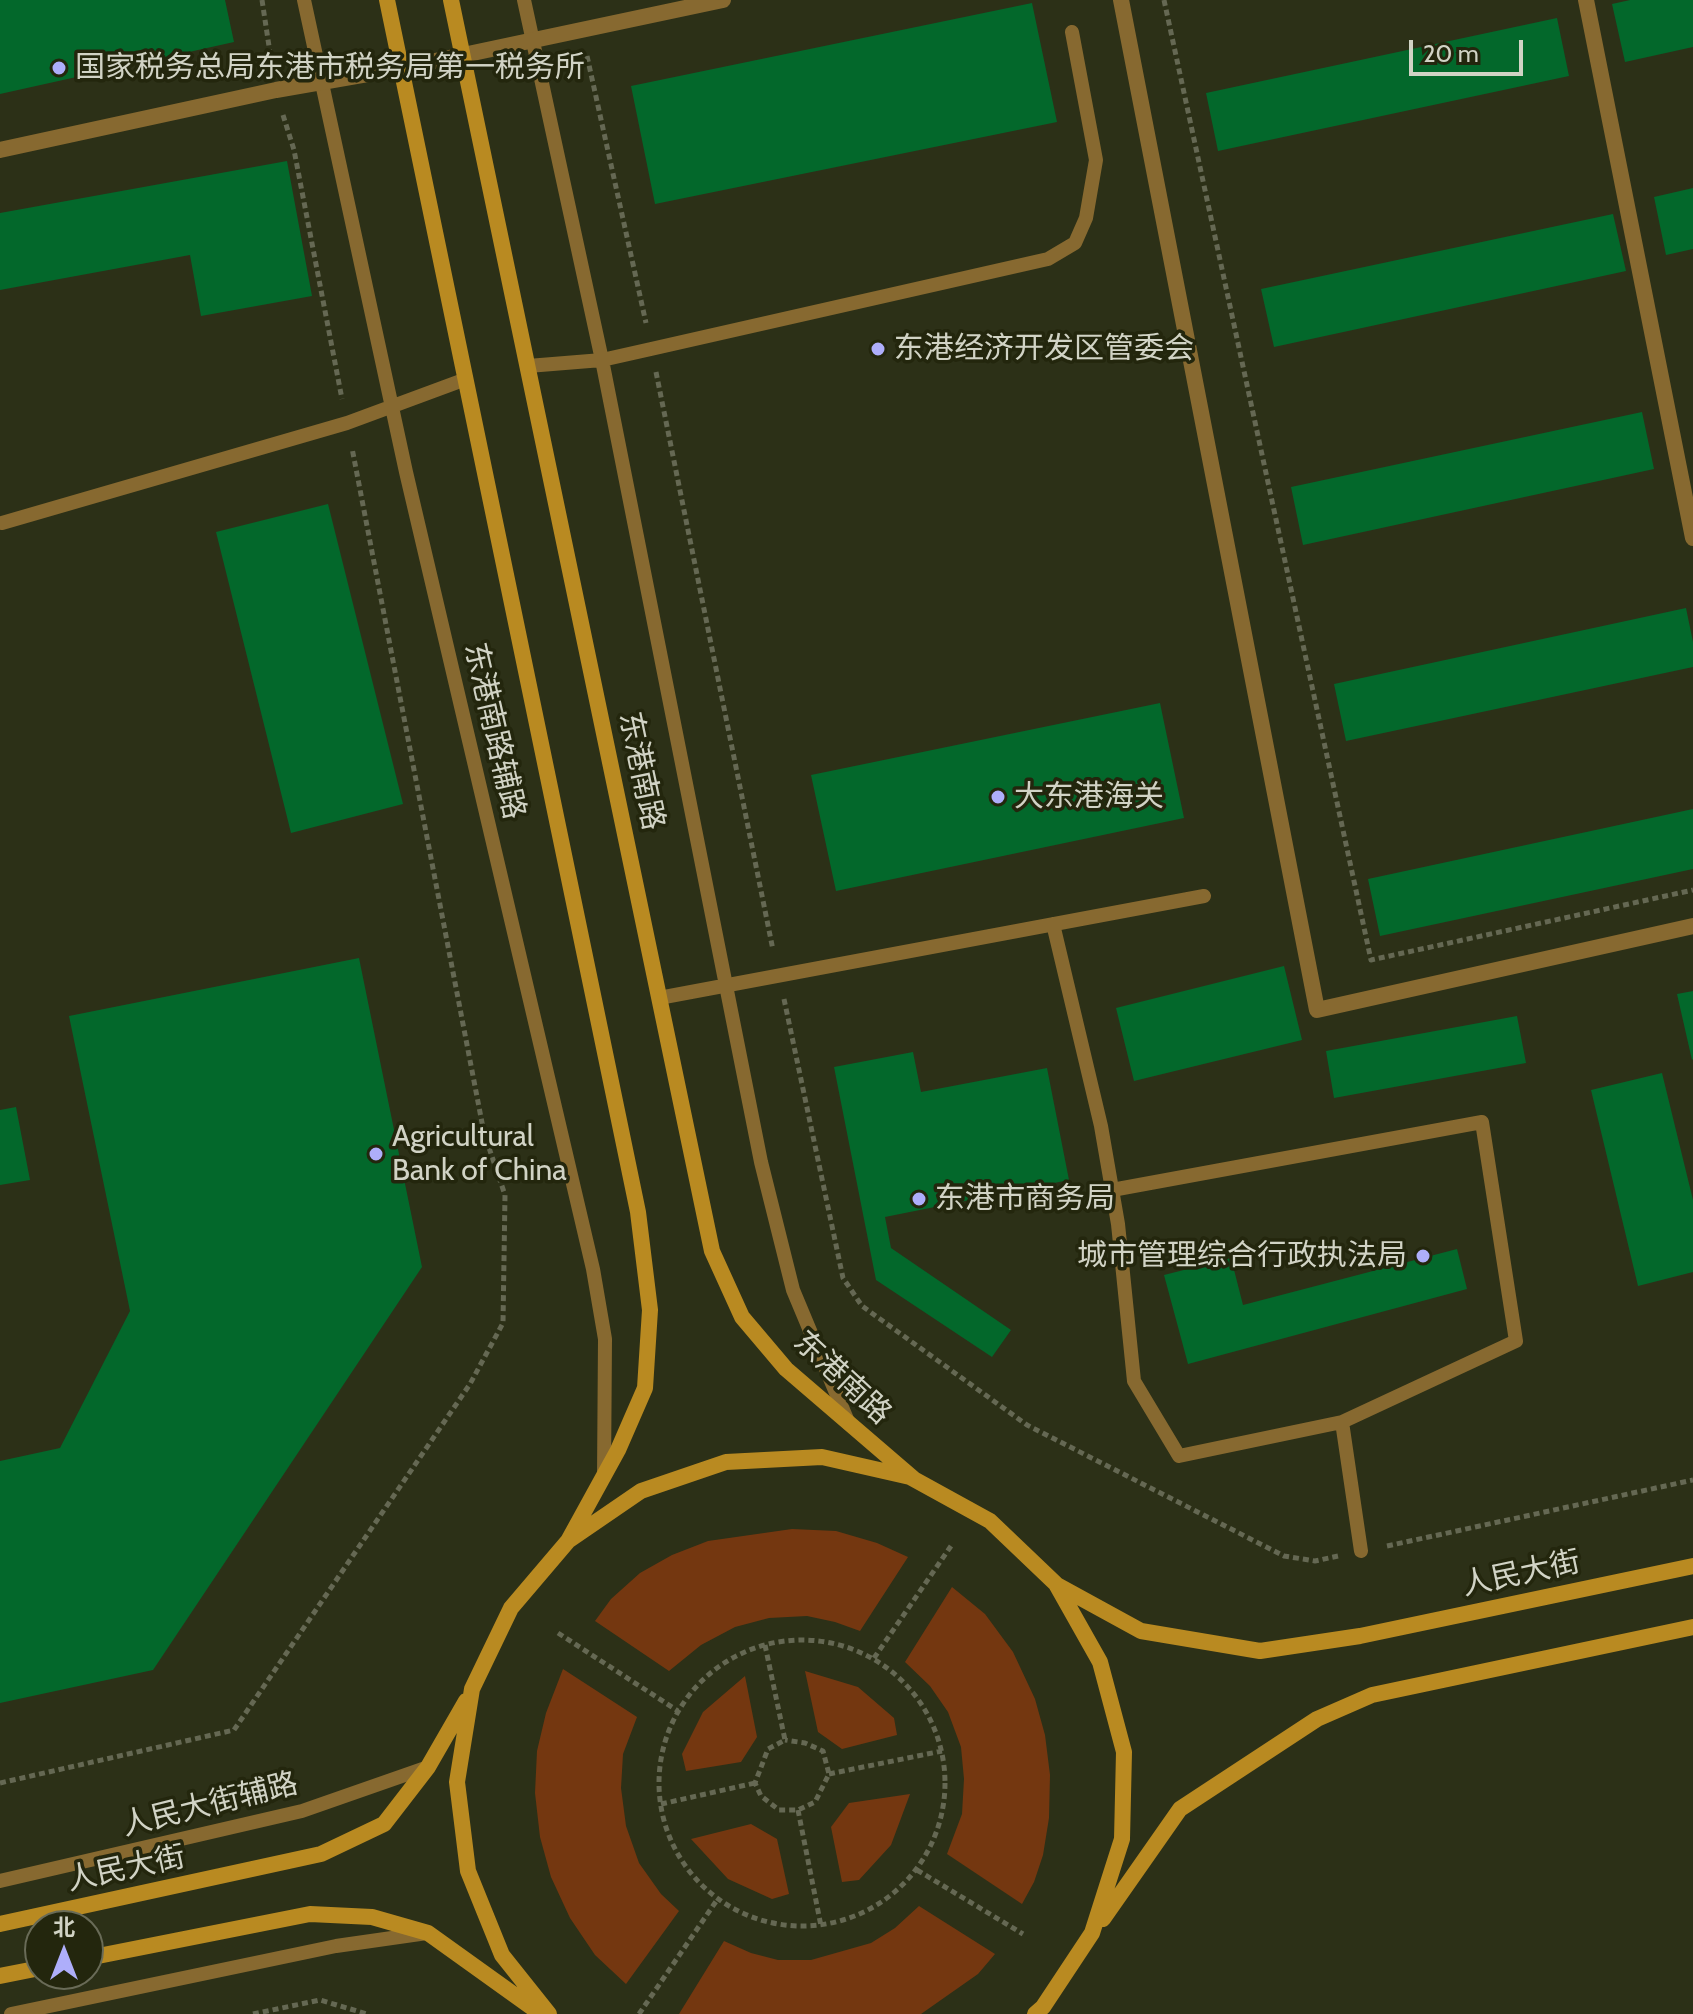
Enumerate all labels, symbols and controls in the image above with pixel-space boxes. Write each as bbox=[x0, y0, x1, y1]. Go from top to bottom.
scale bar bbox=[1413, 24, 1527, 74]
text: 20 m bbox=[1423, 39, 1479, 68]
place label: 国家税务总局东港市税务局第一税务所 bbox=[75, 50, 585, 86]
marker: 国家税务总局东港市税务局第一税务所 bbox=[50, 59, 68, 77]
place label: 东港经济开发区管委会 bbox=[894, 331, 1194, 367]
marker: 东港经济开发区管委会 bbox=[869, 340, 887, 358]
street label: 东港南路辅路 bbox=[456, 639, 532, 823]
street label: 东港南路 bbox=[611, 709, 671, 833]
place label: 大东港海关 bbox=[1014, 779, 1164, 815]
marker: 大东港海关 bbox=[989, 788, 1007, 806]
place label: Agricultural Bank of China bbox=[392, 1119, 567, 1190]
marker: Agricultural Bank of China bbox=[367, 1145, 385, 1163]
place label: 东港市商务局 bbox=[935, 1181, 1115, 1217]
marker: 东港市商务局 bbox=[910, 1190, 928, 1208]
place label: 城市管理综合行政执法局 bbox=[1077, 1238, 1407, 1274]
marker: 城市管理综合行政执法局 bbox=[1414, 1247, 1432, 1265]
street label: 东港南路 bbox=[786, 1324, 898, 1432]
street label: 人民大街 bbox=[1459, 1544, 1583, 1604]
street label: 人民大街辅路 bbox=[118, 1766, 302, 1844]
street label: 人民大街 bbox=[64, 1839, 188, 1899]
north arrow bbox=[24, 1910, 104, 1990]
text: 北 bbox=[53, 1914, 75, 1941]

